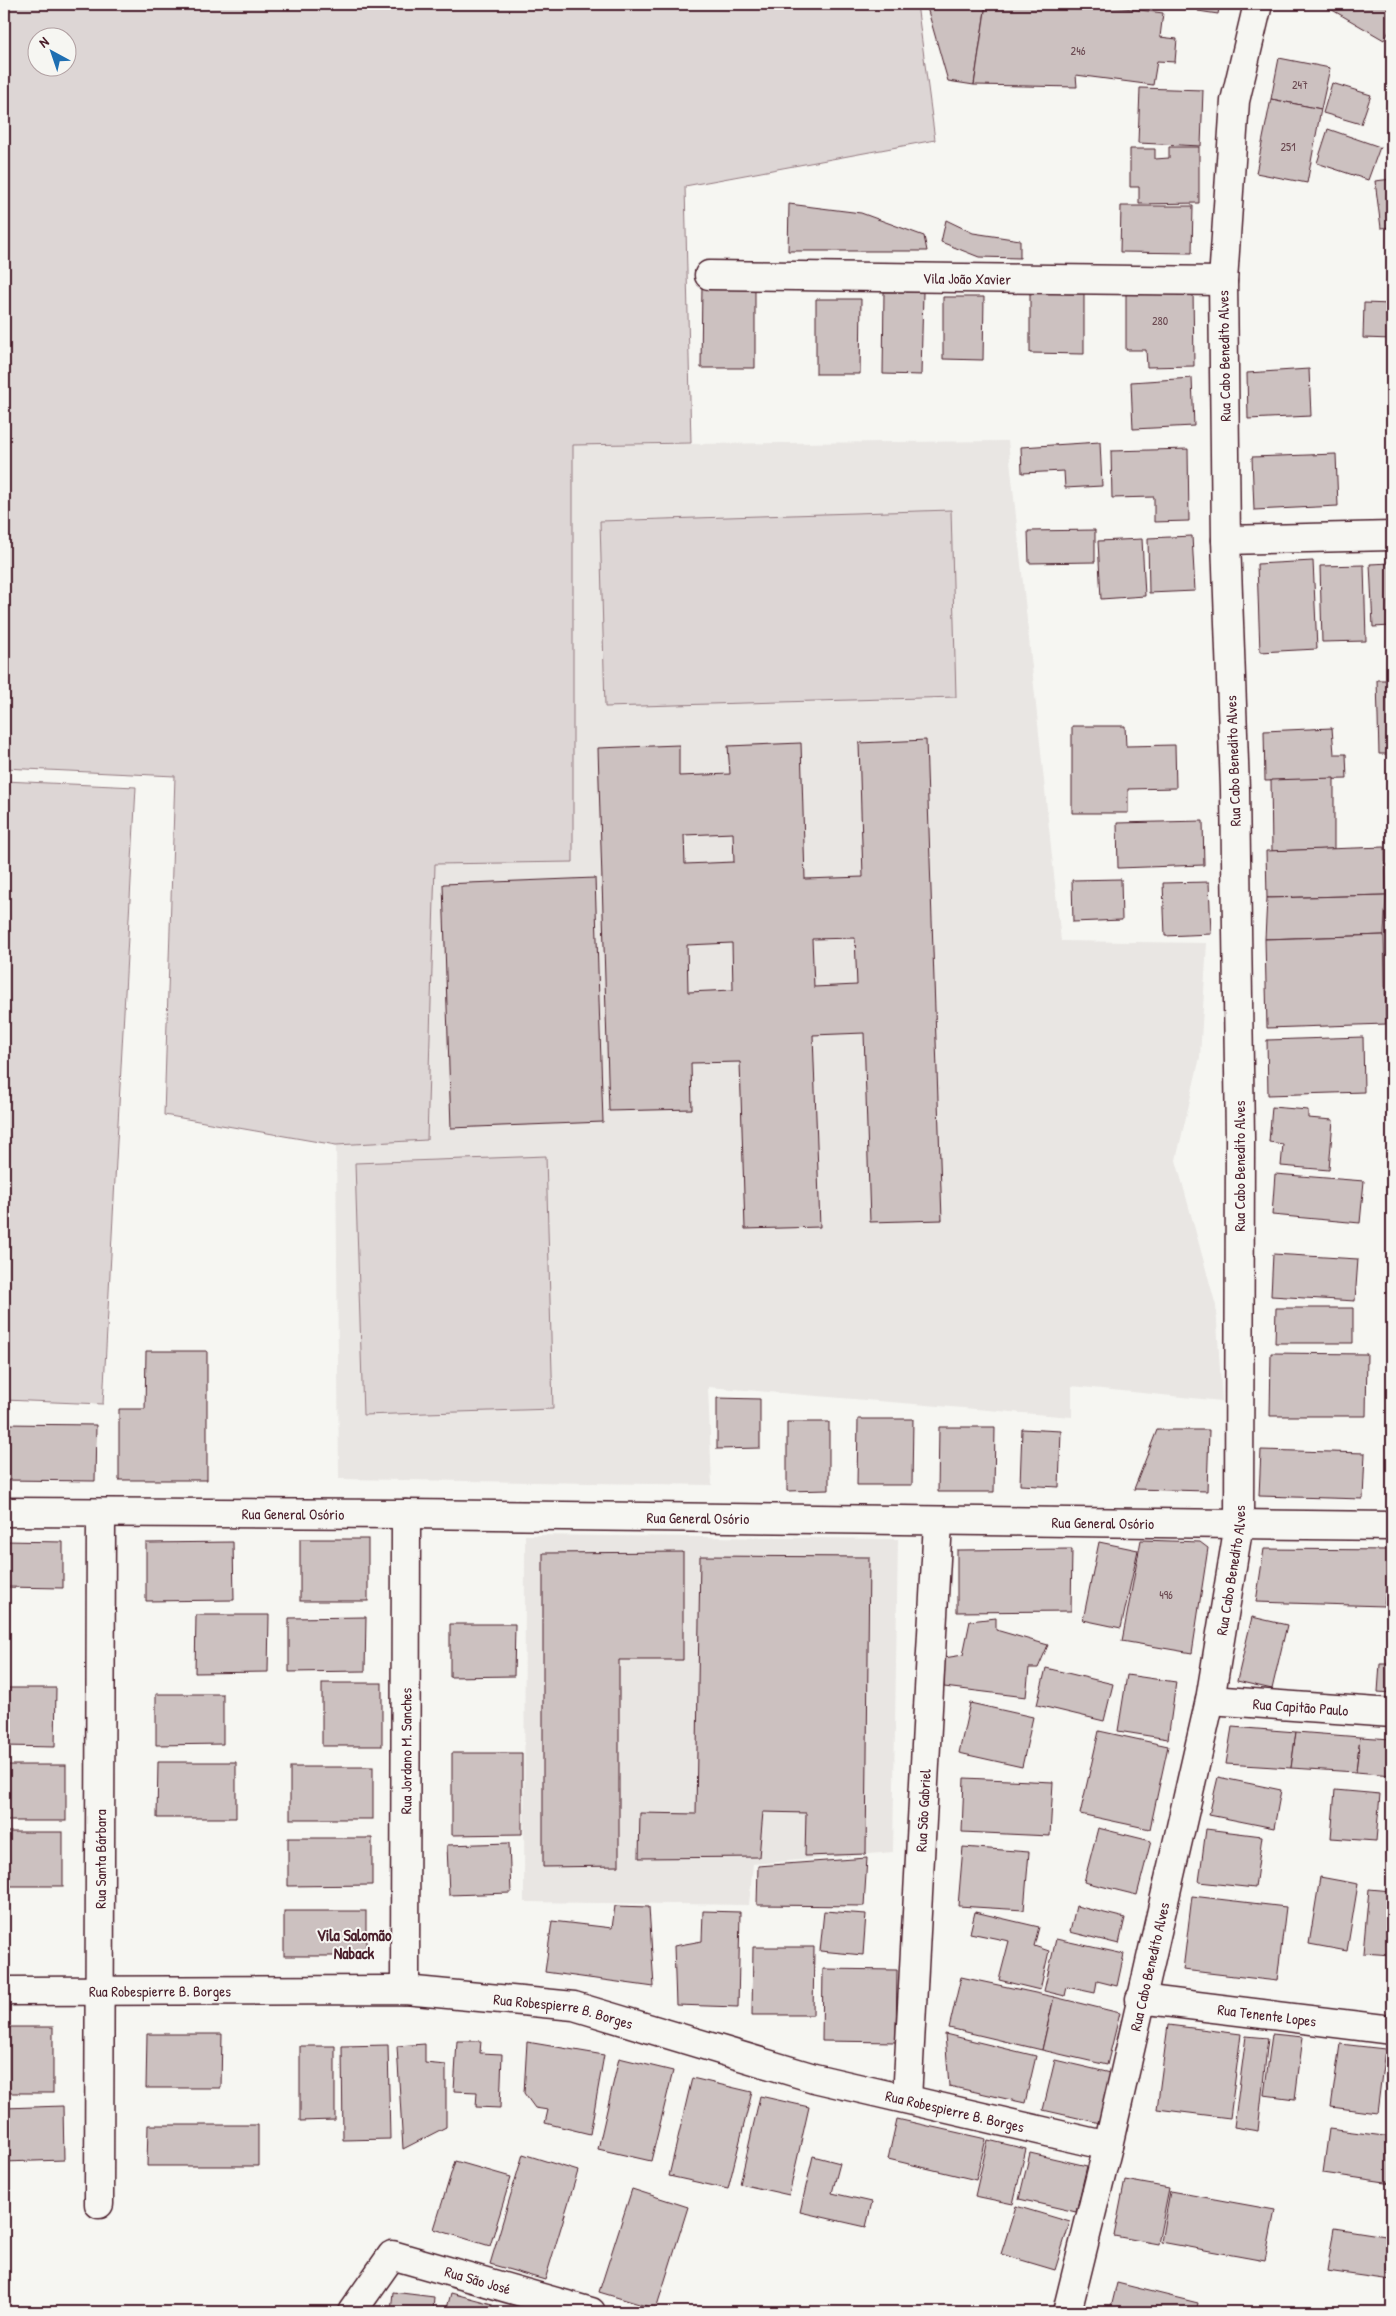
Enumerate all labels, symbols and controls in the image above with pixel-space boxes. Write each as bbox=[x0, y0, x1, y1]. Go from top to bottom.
north arrow bbox=[28, 28, 78, 78]
text: N bbox=[34, 32, 53, 51]
house number: 246 bbox=[1071, 42, 1086, 59]
house number: 247 bbox=[1292, 76, 1308, 93]
house number: 251 bbox=[1280, 138, 1296, 155]
street label: Vila João Xavier bbox=[923, 267, 1011, 289]
street label: Rua Cabo Benedito Alves bbox=[1212, 290, 1236, 422]
house number: 280 bbox=[1152, 312, 1168, 329]
street label: Rua Cabo Benedito Alves bbox=[1220, 695, 1246, 827]
street label: Rua Cabo Benedito Alves bbox=[1229, 1100, 1250, 1232]
street label: Rua General Osório bbox=[242, 1503, 344, 1524]
street label: Rua Cabo Benedito Alves bbox=[1210, 1505, 1250, 1637]
street label: Rua General Osório bbox=[647, 1506, 749, 1529]
street label: Rua General Osório bbox=[1052, 1511, 1154, 1534]
house number: 496 bbox=[1159, 1586, 1173, 1603]
street label: Rua Jordano M. Sanches bbox=[395, 1687, 416, 1814]
street label: Rua Capitão Paulo bbox=[1252, 1693, 1349, 1720]
street label: Rua São Gabriel bbox=[910, 1768, 935, 1852]
street label: Rua Santa Bárbara bbox=[89, 1809, 111, 1909]
street label: Rua Cabo Benedito Alves bbox=[1124, 1900, 1174, 2033]
district label: Vila Salomão Naback bbox=[317, 1924, 392, 1964]
street label: Rua Robespierre B. Borges bbox=[89, 1980, 231, 2001]
street label: Rua Robespierre B. Borges bbox=[493, 1988, 636, 2034]
street label: Rua Tenente Lopes bbox=[1217, 1998, 1318, 2031]
street label: Rua Robespierre B. Borges bbox=[883, 2084, 1027, 2137]
street label: Rua São José bbox=[442, 2260, 513, 2299]

